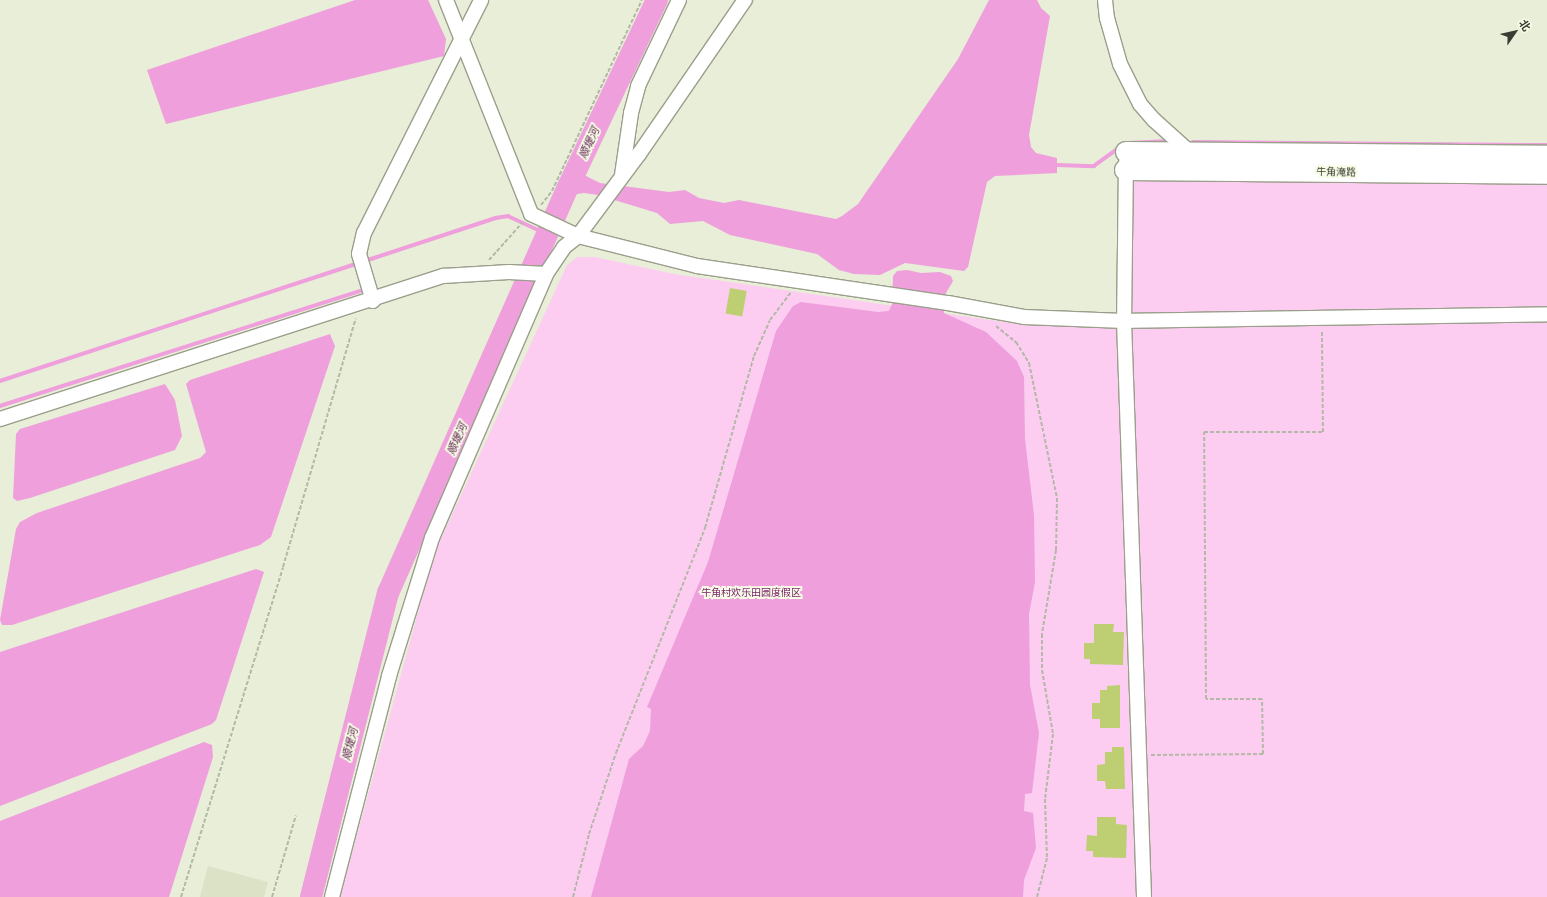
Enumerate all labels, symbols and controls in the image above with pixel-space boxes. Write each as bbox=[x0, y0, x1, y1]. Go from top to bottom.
north arrow bbox=[1495, 12, 1535, 52]
text: 北 bbox=[1516, 16, 1535, 34]
water label: 顺堤河 bbox=[576, 125, 602, 161]
street label: 牛角淹路 bbox=[1316, 166, 1356, 178]
water label: 顺堤河 bbox=[444, 421, 470, 457]
park label: 牛角村欢乐田园度假区 bbox=[701, 587, 801, 599]
water label: 顺堤河 bbox=[340, 726, 360, 762]

